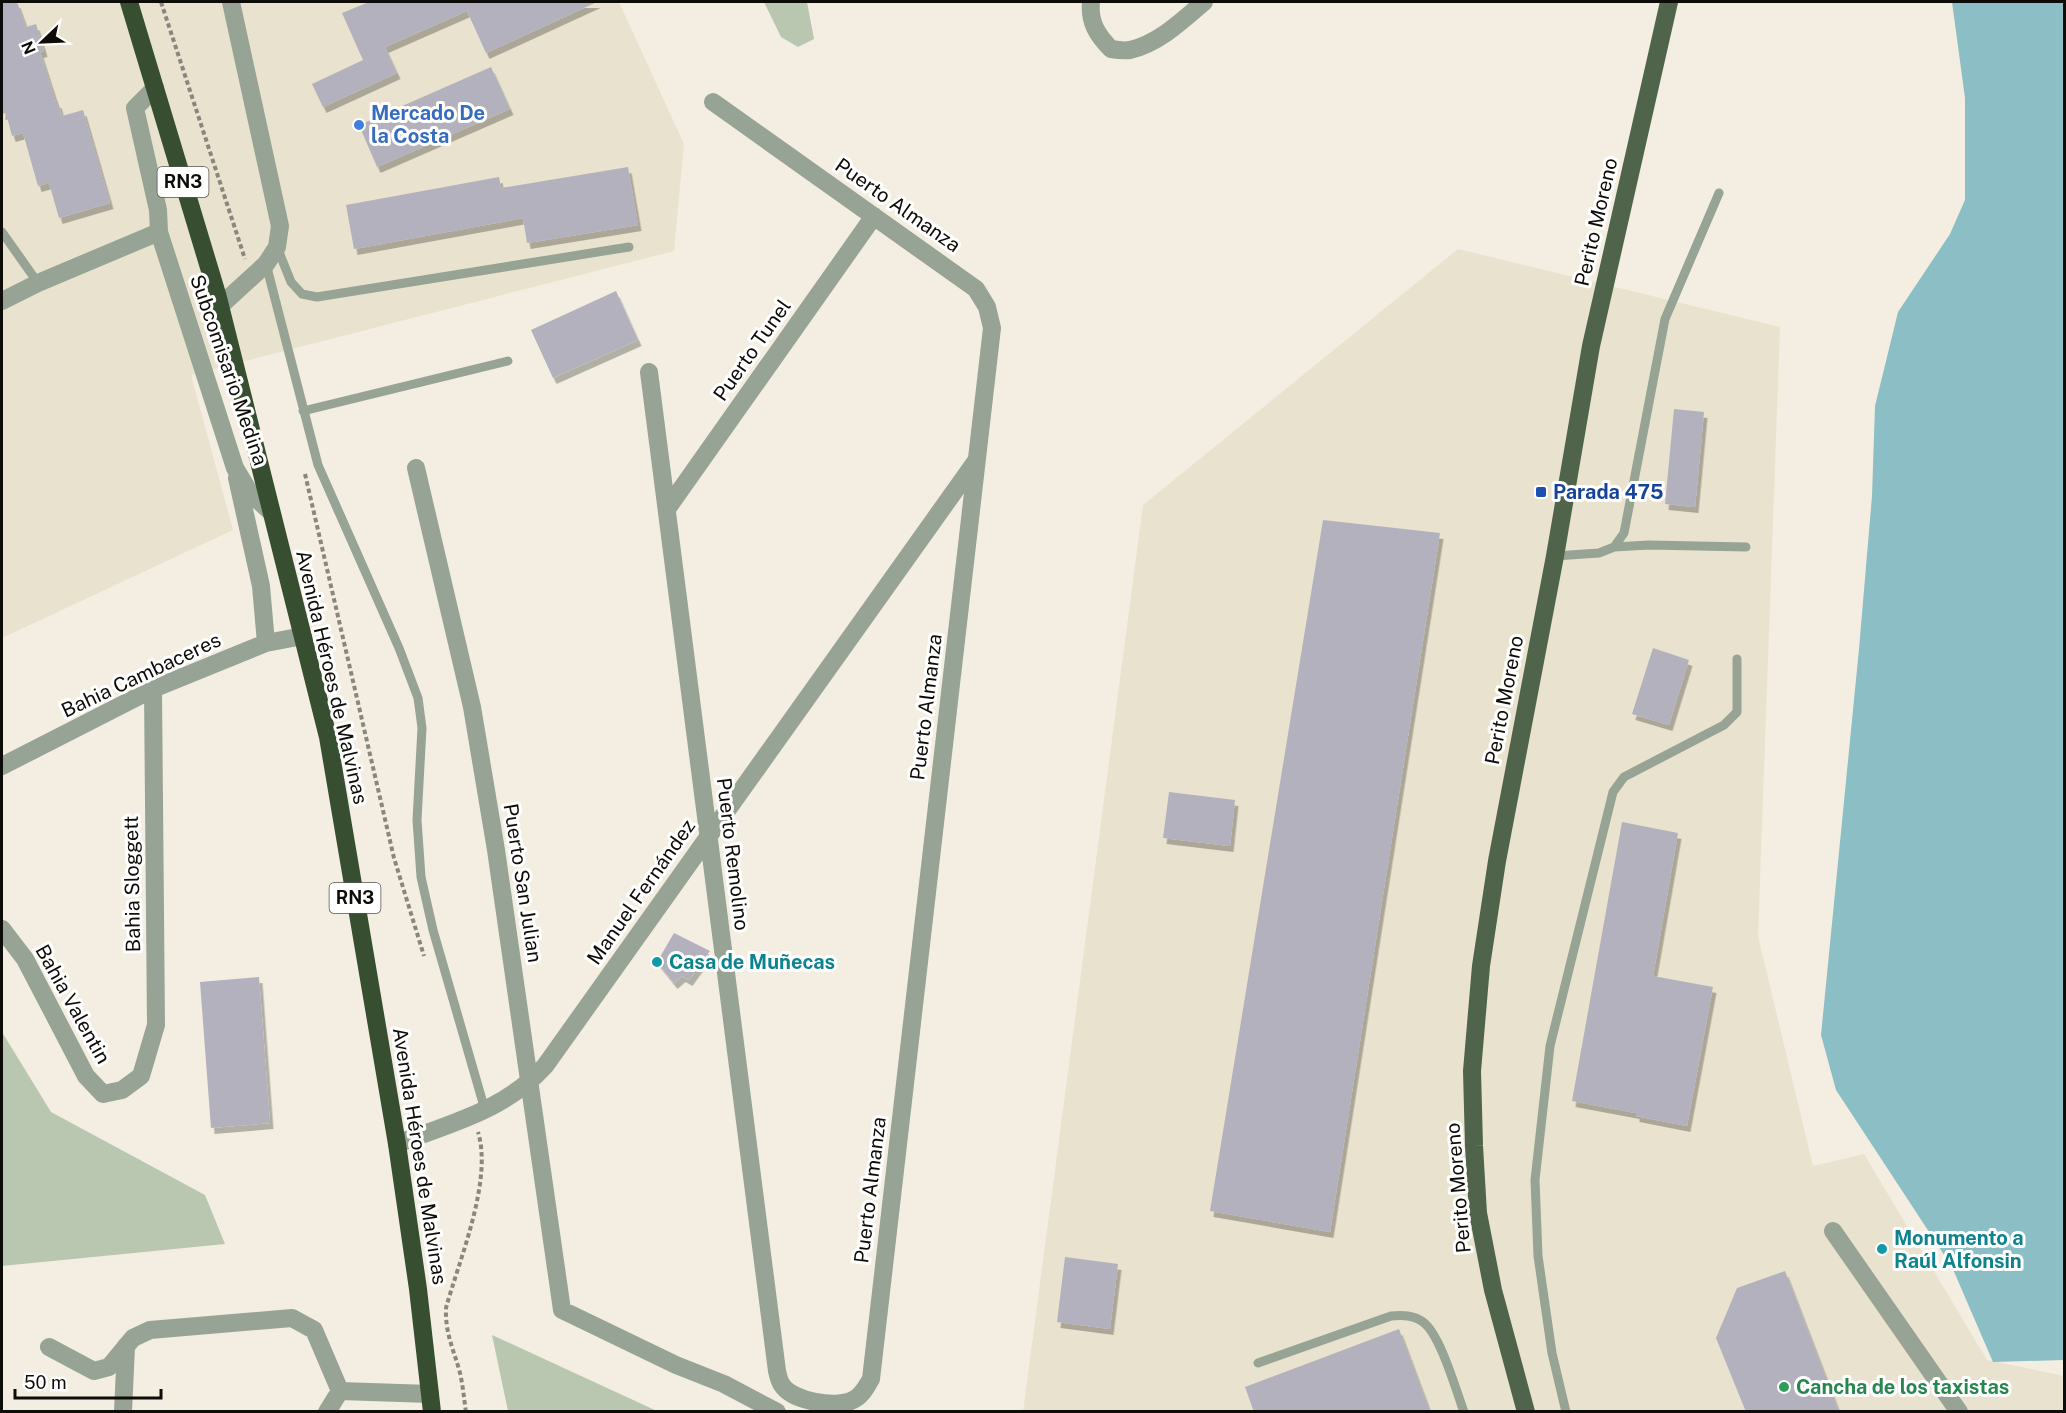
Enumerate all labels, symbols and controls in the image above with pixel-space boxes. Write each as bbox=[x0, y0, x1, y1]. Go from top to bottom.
north arrow bbox=[12, 12, 72, 72]
text: N bbox=[17, 38, 40, 57]
place label: Mercado De la Costa bbox=[371, 101, 485, 148]
marker: Mercado De la Costa bbox=[352, 118, 366, 132]
street label: Puerto Almanza bbox=[831, 153, 965, 257]
street label: Perito Moreno bbox=[1570, 156, 1622, 288]
road number: RN3 bbox=[158, 167, 208, 197]
street label: Subcomisario Medina bbox=[185, 272, 273, 468]
street label: Puerto Tunel bbox=[708, 295, 796, 405]
place label: Parada 475 bbox=[1553, 480, 1664, 504]
marker: Parada 475 bbox=[1534, 485, 1548, 499]
street label: Avenida Héroes de Malvinas bbox=[291, 548, 373, 806]
street label: Bahia Cambaceres bbox=[58, 628, 224, 722]
street label: Puerto Almanza bbox=[905, 632, 947, 782]
street label: Perito Moreno bbox=[1480, 633, 1528, 767]
street label: Puerto Remolino bbox=[712, 776, 754, 932]
street label: Puerto San Julian bbox=[499, 802, 547, 964]
street label: Bahia Sloggett bbox=[119, 815, 145, 953]
street label: Manuel Fernández bbox=[582, 815, 700, 969]
road number: RN3 bbox=[330, 883, 380, 913]
street label: Bahia Valentin bbox=[30, 940, 116, 1068]
place label: Casa de Muñecas bbox=[669, 950, 835, 974]
marker: Casa de Muñecas bbox=[650, 955, 664, 969]
street label: Avenida Héroes de Malvinas bbox=[388, 1026, 452, 1286]
street label: Puerto Almanza bbox=[849, 1115, 891, 1265]
street label: Perito Moreno bbox=[1440, 1122, 1476, 1254]
place label: Monumento a Raúl Alfonsin bbox=[1894, 1226, 2024, 1273]
marker: Monumento a Raúl Alfonsin bbox=[1875, 1242, 1889, 1256]
scale bar bbox=[15, 1362, 160, 1400]
text: 50 m bbox=[24, 1372, 67, 1393]
place label: Cancha de los taxistas bbox=[1796, 1375, 2009, 1399]
marker: Cancha de los taxistas bbox=[1777, 1380, 1791, 1394]

